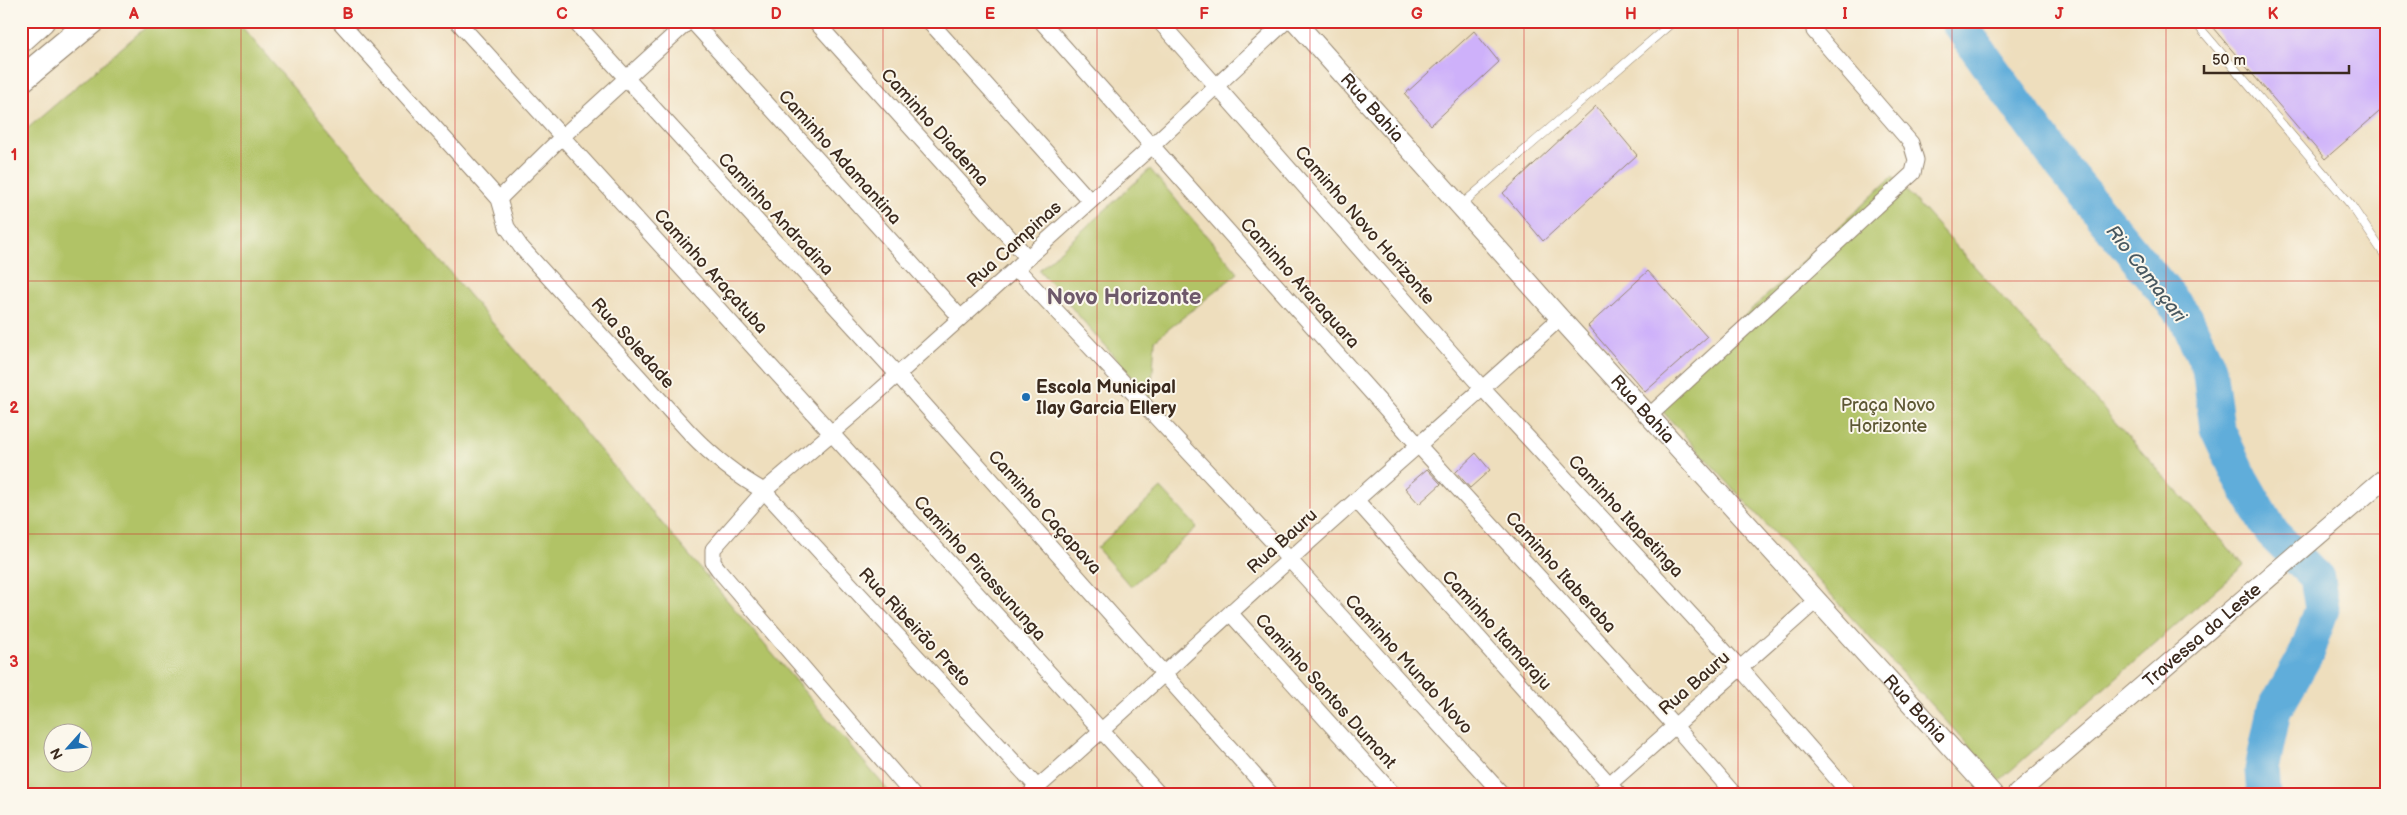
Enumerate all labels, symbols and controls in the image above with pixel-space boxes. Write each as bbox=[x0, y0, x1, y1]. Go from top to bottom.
text: A bbox=[128, 5, 139, 24]
text: B bbox=[342, 5, 354, 24]
text: C bbox=[556, 5, 568, 24]
text: D bbox=[770, 5, 782, 24]
text: E bbox=[985, 5, 995, 24]
text: F bbox=[1199, 5, 1209, 24]
text: G bbox=[1411, 5, 1423, 24]
text: H bbox=[1625, 5, 1637, 24]
text: I bbox=[1842, 5, 1848, 24]
text: J bbox=[2055, 5, 2064, 24]
text: K bbox=[2268, 5, 2279, 24]
scale bar bbox=[2204, 42, 2350, 74]
text: 50 m bbox=[2212, 51, 2246, 70]
street label: Caminho Diadema bbox=[876, 64, 993, 190]
street label: Rua Bahia bbox=[1336, 69, 1408, 147]
street label: Caminho Adamantina bbox=[774, 86, 906, 229]
street label: Caminho Novo Horizonte bbox=[1290, 142, 1439, 309]
text: 1 bbox=[11, 146, 17, 165]
street label: Caminho Andradina bbox=[713, 149, 838, 280]
street label: Rua Campinas bbox=[963, 196, 1066, 292]
street label: Caminho Araçatuba bbox=[649, 205, 772, 338]
street label: Caminho Araraquara bbox=[1236, 214, 1364, 353]
water label: Rio Camaçari bbox=[2101, 221, 2191, 328]
district label: Novo Horizonte bbox=[1046, 284, 1202, 311]
street label: Rua Soledade bbox=[586, 294, 679, 393]
street label: Rua Bahia bbox=[1606, 371, 1679, 448]
place label: Escola Municipal Ilay Garcia Ellery bbox=[1036, 377, 1177, 419]
marker: Escola Municipal Ilay Garcia Ellery bbox=[1020, 391, 1032, 403]
park label: Praça Novo Horizonte bbox=[1841, 395, 1935, 437]
text: 2 bbox=[9, 399, 19, 418]
street label: Caminho Caçapava bbox=[984, 446, 1106, 579]
street label: Caminho Itapetinga bbox=[1564, 451, 1688, 582]
street label: Caminho Pirassununga bbox=[909, 492, 1050, 645]
street label: Rua Bauru bbox=[1243, 504, 1322, 578]
street label: Caminho Itaberaba bbox=[1501, 508, 1620, 637]
street label: Rua Ribeirão Preto bbox=[854, 564, 975, 691]
street label: Caminho Itamaraju bbox=[1437, 566, 1556, 694]
street label: Travessa da Leste bbox=[2139, 579, 2266, 692]
street label: Caminho Mundo Novo bbox=[1340, 590, 1477, 739]
street label: Caminho Santos Dumont bbox=[1251, 610, 1401, 773]
street label: Rua Bauru bbox=[1655, 647, 1734, 720]
text: 3 bbox=[9, 653, 19, 672]
street label: Rua Bahia bbox=[1879, 670, 1951, 747]
north arrow bbox=[42, 722, 92, 772]
text: N bbox=[47, 745, 67, 762]

